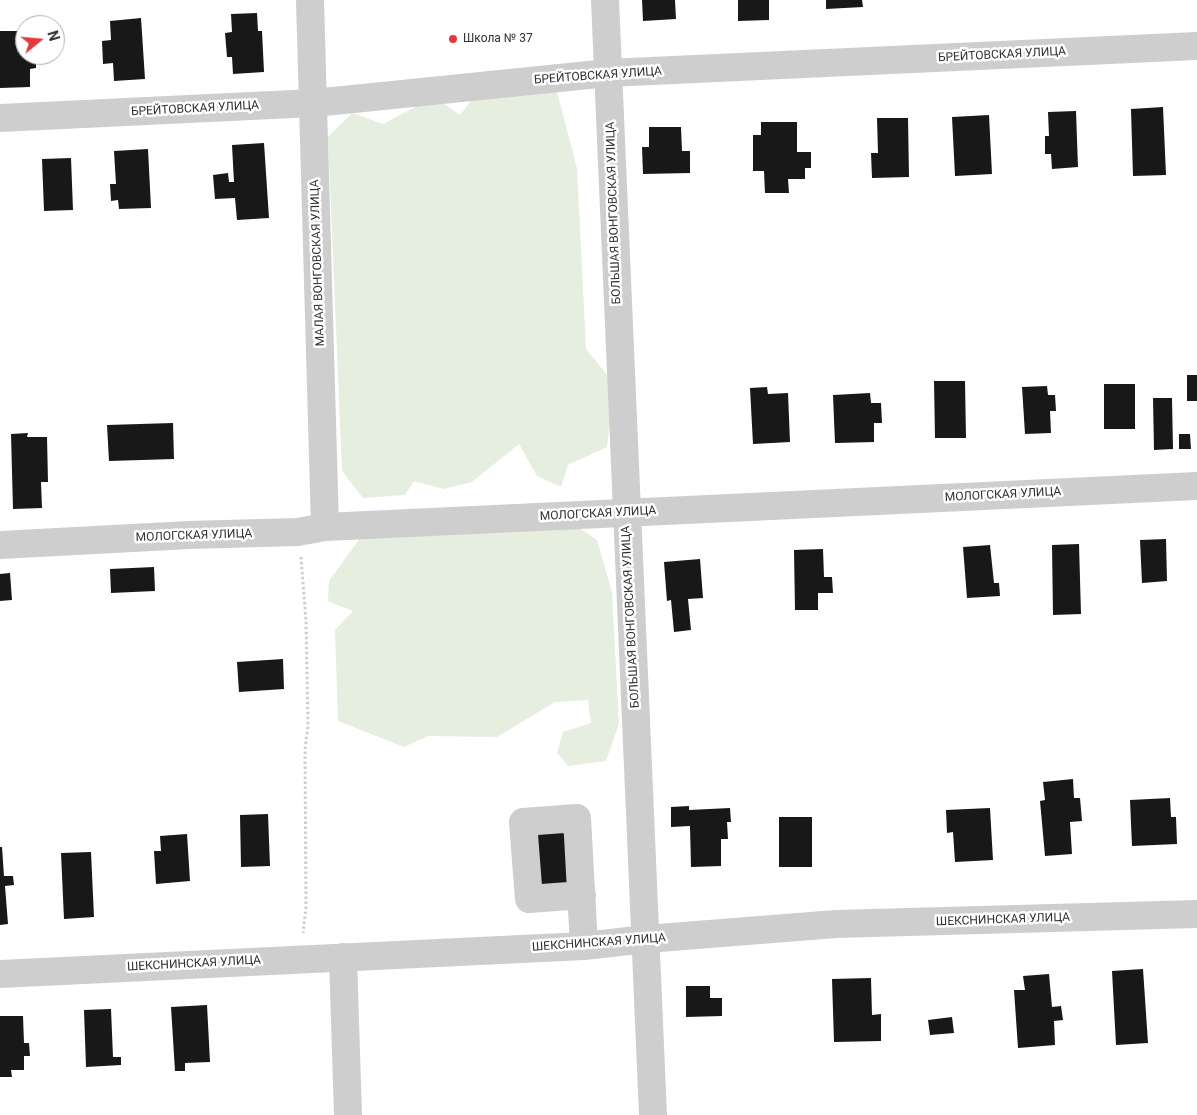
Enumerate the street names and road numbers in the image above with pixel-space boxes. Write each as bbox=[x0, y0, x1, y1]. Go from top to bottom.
street label: БРЕЙТОВСКАЯ УЛИЦА bbox=[938, 44, 1066, 66]
street label: БРЕЙТОВСКАЯ УЛИЦА bbox=[534, 64, 662, 88]
street label: БРЕЙТОВСКАЯ УЛИЦА bbox=[131, 98, 259, 120]
street label: БОЛЬШАЯ ВОНГОВСКАЯ УЛИЦА bbox=[604, 121, 624, 305]
street label: МАЛАЯ ВОНГОВСКАЯ УЛИЦА bbox=[308, 179, 328, 347]
street label: МОЛОГСКАЯ УЛИЦА bbox=[944, 485, 1062, 505]
street label: МОЛОГСКАЯ УЛИЦА bbox=[539, 504, 657, 524]
street label: БОЛЬШАЯ ВОНГОВСКАЯ УЛИЦА bbox=[619, 525, 643, 709]
street label: МОЛОГСКАЯ УЛИЦА bbox=[136, 527, 252, 545]
street label: ШЕКСНИНСКАЯ УЛИЦА bbox=[936, 910, 1070, 930]
street label: ШЕКСНИНСКАЯ УЛИЦА bbox=[532, 931, 666, 955]
street label: ШЕКСНИНСКАЯ УЛИЦА bbox=[127, 953, 261, 975]

